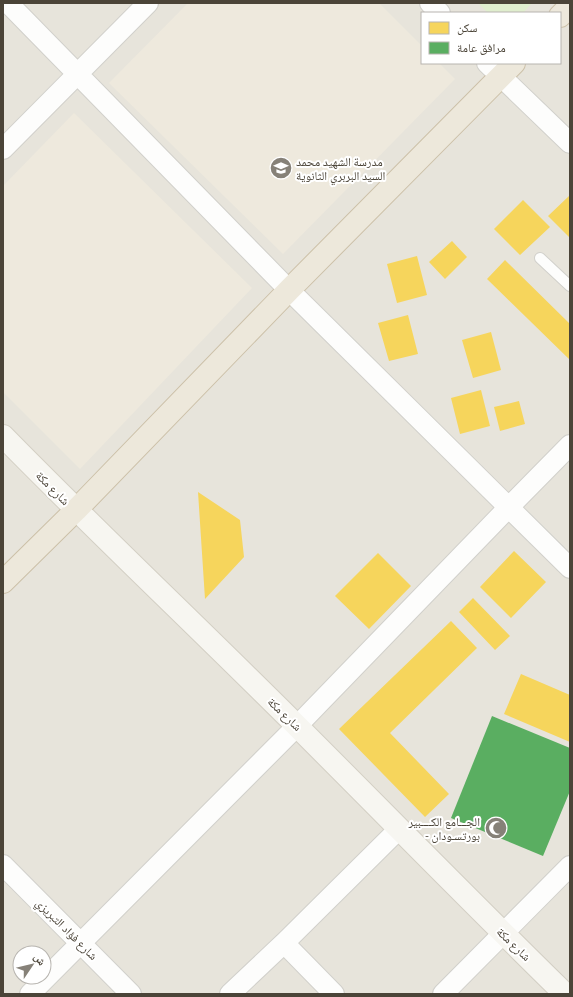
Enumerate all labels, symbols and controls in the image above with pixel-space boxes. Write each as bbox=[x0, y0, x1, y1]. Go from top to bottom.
legend bbox=[421, 12, 561, 64]
text: سكن bbox=[457, 21, 478, 35]
text: مرافق عامة bbox=[457, 41, 506, 55]
school or university icon: مدرسة الشهيد محمد السيد البربري الثانوية bbox=[268, 155, 294, 181]
place label: مدرسة الشهيد محمد السيد البربري الثانوية bbox=[296, 155, 386, 186]
street label: شارع مكة bbox=[32, 469, 73, 509]
street label: شارع مكة bbox=[264, 695, 305, 735]
place label: الجـــامع الكــــبير - بورتسـودان bbox=[407, 815, 480, 843]
mosque icon: الجـــامع الكــــبير - بورتسـودان bbox=[483, 815, 509, 841]
street label: شارع فؤاد التبريزي bbox=[33, 895, 101, 963]
street label: شارع مكة bbox=[493, 925, 534, 965]
north arrow bbox=[12, 945, 52, 985]

